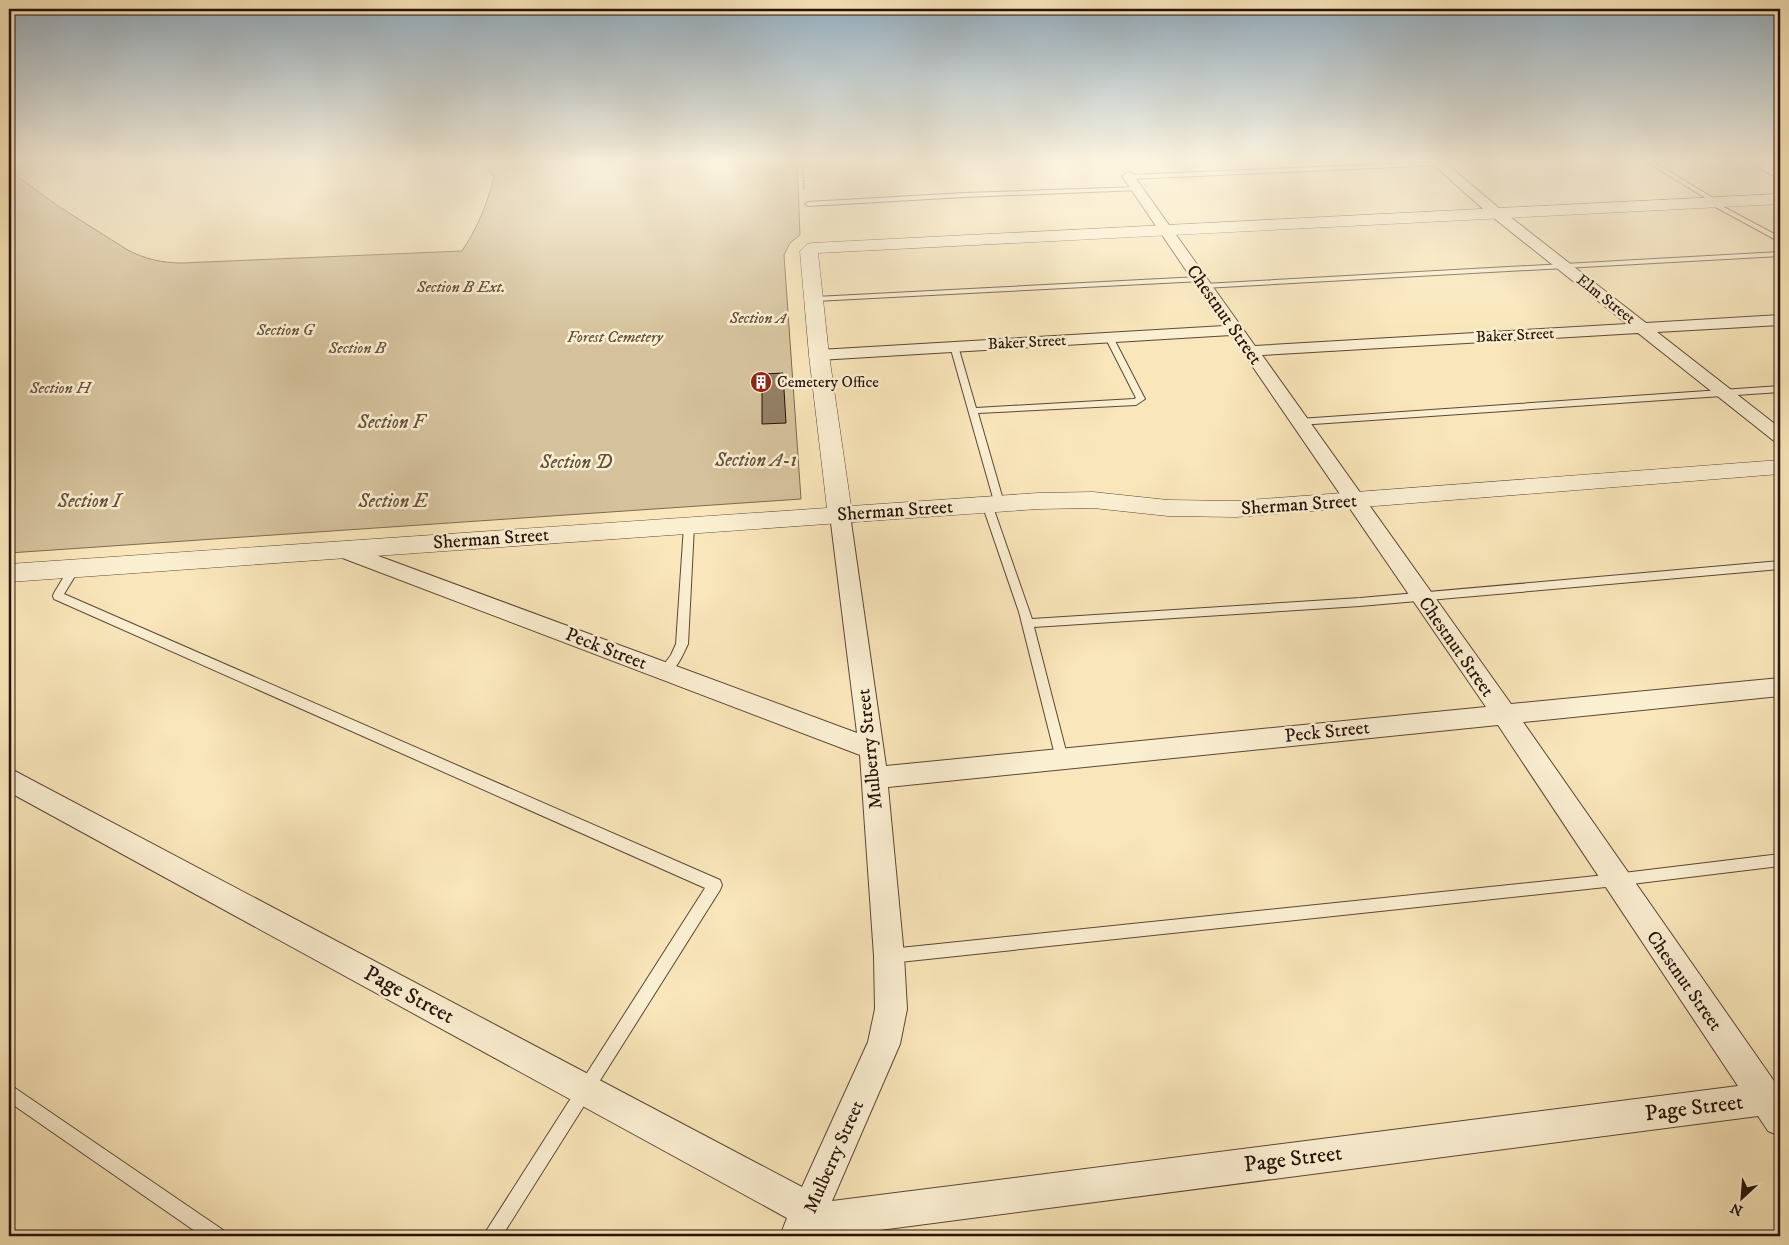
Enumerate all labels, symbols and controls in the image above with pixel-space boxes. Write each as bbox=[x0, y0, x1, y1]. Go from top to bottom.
street label: Chestnut Street bbox=[1181, 261, 1267, 369]
street label: Elm Street bbox=[1572, 270, 1640, 328]
park label: Section B Ext. bbox=[416, 277, 505, 297]
park label: Section A bbox=[728, 308, 788, 328]
park label: Section G bbox=[255, 320, 316, 340]
street label: Baker Street bbox=[1475, 323, 1555, 347]
park label: Forest Cemetery bbox=[567, 327, 665, 347]
street label: Baker Street bbox=[987, 330, 1067, 354]
park label: Section B bbox=[328, 338, 387, 358]
building icon: Cemetery Office bbox=[749, 370, 773, 394]
place label: Cemetery Office bbox=[777, 372, 879, 392]
park label: Section H bbox=[29, 378, 92, 398]
park label: Section F bbox=[357, 411, 428, 434]
park label: Section A-1 bbox=[714, 449, 797, 472]
park label: Section D bbox=[539, 451, 612, 474]
street label: Sherman Street bbox=[1240, 489, 1358, 521]
park label: Section I bbox=[57, 490, 124, 513]
park label: Section E bbox=[357, 490, 428, 513]
street label: Sherman Street bbox=[836, 495, 954, 527]
street label: Sherman Street bbox=[432, 523, 550, 555]
street label: Chestnut Street bbox=[1413, 593, 1499, 701]
street label: Peck Street bbox=[562, 623, 650, 675]
street label: Mulberry Street bbox=[852, 688, 888, 810]
street label: Peck Street bbox=[1283, 716, 1371, 748]
street label: Chestnut Street bbox=[1641, 927, 1727, 1035]
street label: Page Street bbox=[359, 960, 459, 1030]
street label: Page Street bbox=[1643, 1089, 1745, 1127]
street label: Mulberry Street bbox=[799, 1097, 869, 1217]
street label: Page Street bbox=[1242, 1140, 1344, 1178]
north arrow bbox=[1716, 1172, 1766, 1222]
text: N bbox=[1727, 1198, 1746, 1219]

